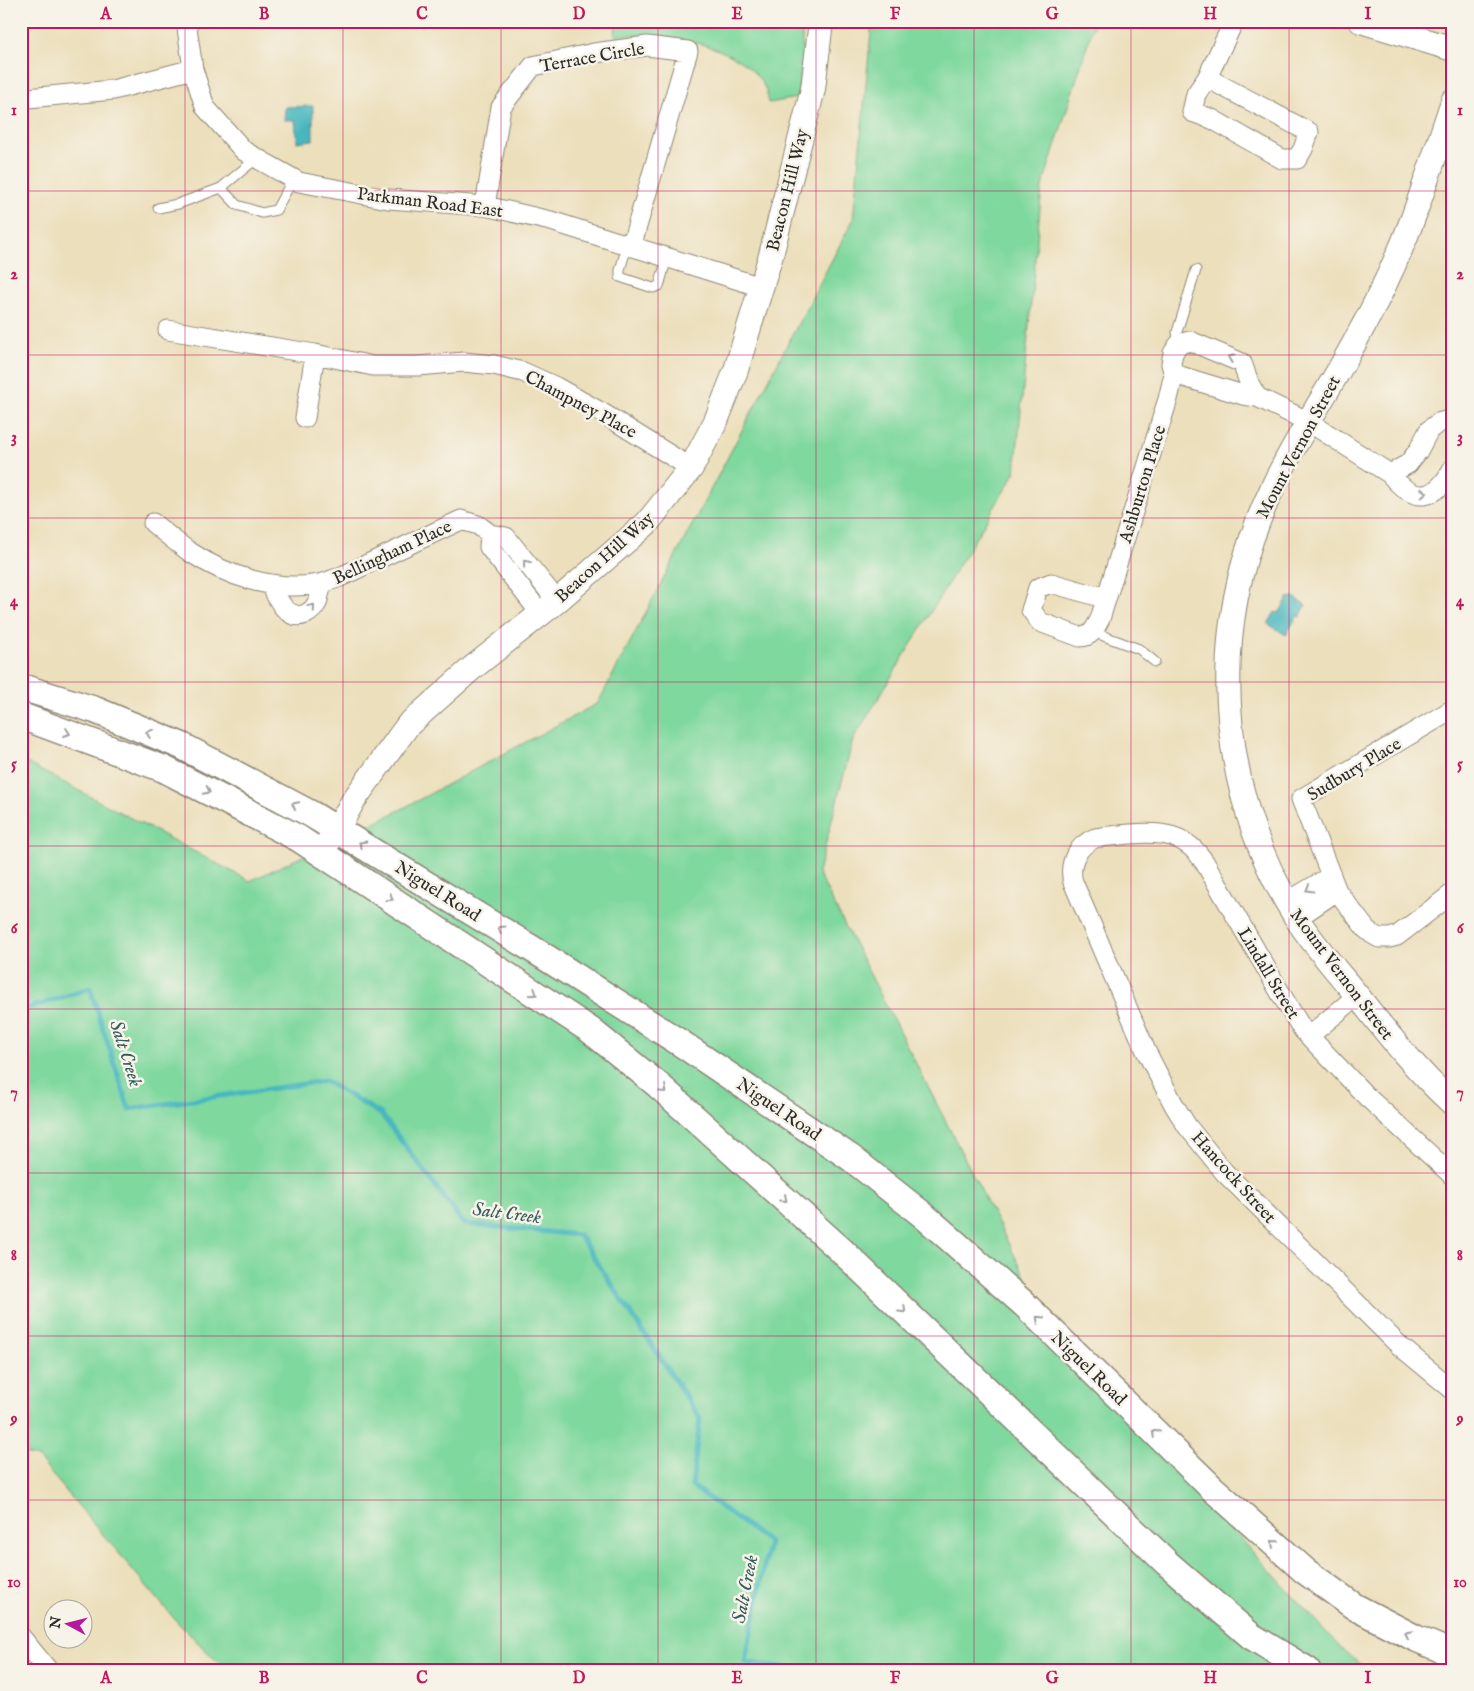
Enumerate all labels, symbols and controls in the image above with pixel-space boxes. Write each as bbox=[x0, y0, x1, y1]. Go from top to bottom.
text: A bbox=[100, 5, 113, 25]
text: B bbox=[259, 5, 270, 25]
text: C bbox=[416, 5, 428, 25]
text: D bbox=[573, 5, 586, 25]
text: E bbox=[731, 5, 743, 25]
text: F bbox=[890, 5, 901, 25]
text: G bbox=[1046, 5, 1059, 25]
text: H bbox=[1203, 5, 1217, 25]
text: I bbox=[1365, 5, 1372, 25]
street label: Terrace Circle bbox=[538, 38, 646, 79]
text: 1 bbox=[11, 101, 17, 121]
text: 1 bbox=[1457, 101, 1463, 121]
street label: Beacon Hill Way bbox=[762, 127, 815, 254]
street label: Parkman Road East bbox=[356, 183, 504, 224]
text: 2 bbox=[10, 265, 18, 285]
text: 2 bbox=[1456, 265, 1464, 285]
one-way arrow bbox=[1227, 354, 1236, 365]
street label: Champney Place bbox=[520, 366, 640, 444]
street label: Mount Vernon Street bbox=[1252, 372, 1347, 523]
street label: Ashburton Place bbox=[1114, 423, 1172, 547]
text: 3 bbox=[11, 428, 17, 448]
text: 3 bbox=[1457, 428, 1463, 448]
one-way arrow bbox=[1420, 488, 1428, 499]
street label: Beacon Hill Way bbox=[551, 508, 659, 609]
street label: Bellingham Place bbox=[330, 516, 456, 591]
one-way arrow bbox=[524, 560, 532, 569]
text: 4 bbox=[10, 592, 19, 612]
text: 4 bbox=[1456, 592, 1465, 612]
one-way arrow bbox=[307, 603, 316, 612]
one-way arrow bbox=[62, 727, 71, 737]
one-way arrow bbox=[146, 728, 154, 738]
street label: Sudbury Place bbox=[1304, 733, 1406, 807]
text: 5 bbox=[11, 755, 17, 775]
text: 5 bbox=[1457, 755, 1463, 775]
one-way arrow bbox=[202, 785, 211, 795]
one-way arrow bbox=[291, 802, 300, 812]
one-way arrow bbox=[359, 841, 368, 851]
street label: Niguel Road bbox=[390, 857, 485, 928]
one-way arrow bbox=[1306, 882, 1315, 892]
one-way arrow bbox=[384, 892, 394, 901]
street label: Mount Vernon Street bbox=[1284, 905, 1398, 1045]
text: 6 bbox=[11, 919, 19, 939]
text: 6 bbox=[1457, 919, 1465, 939]
street label: Lindall Street bbox=[1231, 924, 1304, 1024]
one-way arrow bbox=[497, 926, 506, 936]
one-way arrow bbox=[528, 987, 537, 997]
water label: Salt Creek bbox=[103, 1017, 147, 1090]
street label: Niguel Road bbox=[731, 1074, 825, 1147]
text: 7 bbox=[10, 1083, 18, 1103]
text: 7 bbox=[1456, 1083, 1464, 1103]
one-way arrow bbox=[658, 1084, 667, 1093]
street label: Hancock Street bbox=[1185, 1127, 1280, 1229]
one-way arrow bbox=[779, 1193, 788, 1202]
water label: Salt Creek bbox=[471, 1198, 543, 1230]
text: 8 bbox=[11, 1246, 17, 1266]
text: 8 bbox=[1457, 1246, 1463, 1266]
one-way arrow bbox=[898, 1304, 907, 1313]
one-way arrow bbox=[1036, 1316, 1045, 1325]
street label: Niguel Road bbox=[1045, 1327, 1131, 1411]
text: 9 bbox=[10, 1410, 18, 1430]
text: 9 bbox=[1456, 1410, 1464, 1430]
one-way arrow bbox=[1152, 1430, 1161, 1439]
one-way arrow bbox=[1271, 1540, 1280, 1549]
water label: Salt Creek bbox=[728, 1553, 764, 1625]
text: 10 bbox=[7, 1573, 21, 1593]
text: 10 bbox=[1453, 1573, 1467, 1593]
north arrow bbox=[42, 1598, 92, 1648]
text: N bbox=[46, 1615, 66, 1631]
one-way arrow bbox=[1404, 1631, 1413, 1641]
text: A bbox=[100, 1669, 113, 1689]
text: B bbox=[259, 1669, 270, 1689]
text: C bbox=[416, 1669, 428, 1689]
text: D bbox=[573, 1669, 586, 1689]
text: E bbox=[731, 1669, 743, 1689]
text: F bbox=[890, 1669, 901, 1689]
text: G bbox=[1046, 1669, 1059, 1689]
text: H bbox=[1203, 1669, 1217, 1689]
text: I bbox=[1365, 1669, 1372, 1689]

